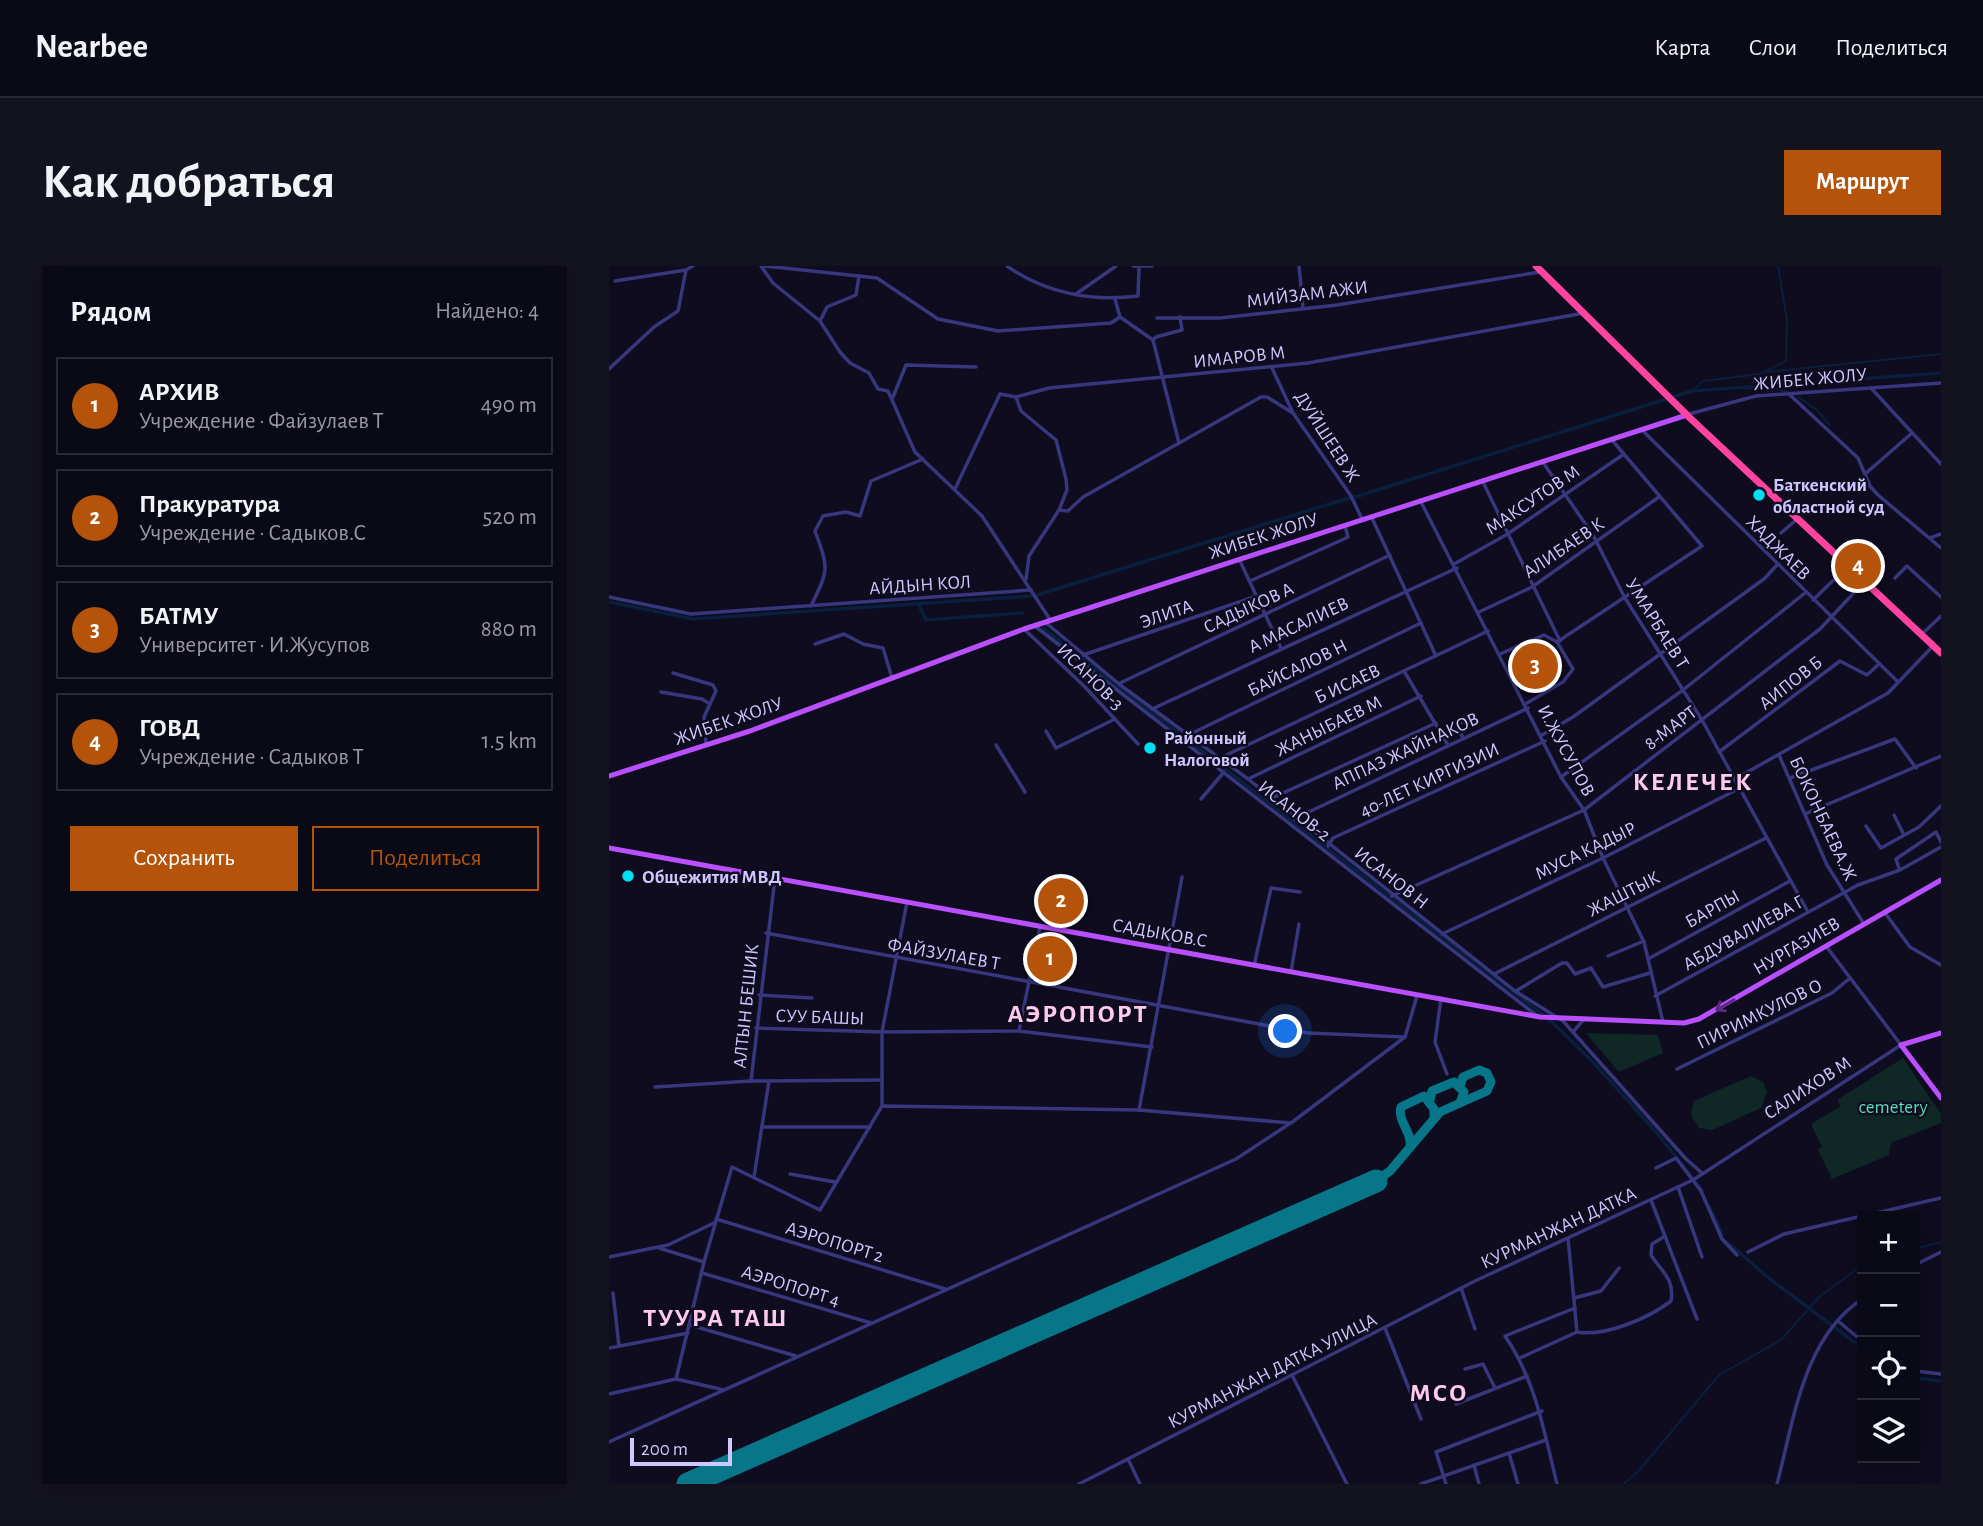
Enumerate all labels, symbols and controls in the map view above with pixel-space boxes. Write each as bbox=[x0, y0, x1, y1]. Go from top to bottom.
text: Nearbee bbox=[35, 31, 148, 64]
text: Карта bbox=[1654, 36, 1710, 60]
text: Слои bbox=[1748, 36, 1797, 60]
text: Поделиться bbox=[1835, 36, 1948, 60]
button: Маршрут bbox=[1784, 150, 1941, 215]
text: Как добраться bbox=[42, 158, 335, 207]
street label: МИЙЗАМ АЖИ bbox=[1245, 277, 1369, 311]
text: Рядом bbox=[70, 297, 152, 327]
text: Найдено: 4 bbox=[435, 300, 539, 323]
street label: ИМАРОВ М bbox=[1192, 343, 1286, 372]
street label: ЖИБЕК ЖОЛУ bbox=[1753, 365, 1868, 394]
text: АРХИВ bbox=[139, 379, 220, 405]
street label: ДУЙШЕЕВ Ж bbox=[1291, 388, 1364, 486]
text: 1 bbox=[91, 394, 99, 417]
text: 490 m bbox=[481, 394, 537, 417]
text: Учреждение · Файзулаев Т bbox=[139, 410, 384, 433]
street label: МАКСУТОВ М bbox=[1482, 462, 1583, 539]
place label: Баткенский областной суд bbox=[1773, 476, 1884, 517]
marker: Баткенский областной суд bbox=[1751, 487, 1767, 503]
text: Пракуратура bbox=[139, 491, 280, 517]
text: 2 bbox=[90, 506, 100, 529]
text: 520 m bbox=[483, 506, 537, 529]
street label: ЖИБЕК ЖОЛУ bbox=[1206, 510, 1321, 563]
street label: ХАДЖАЕВ bbox=[1742, 512, 1814, 584]
street label: АЛИБАЕВ К bbox=[1520, 514, 1608, 582]
text: Учреждение · Садыков.С bbox=[139, 522, 366, 545]
pin: 4 bbox=[1835, 540, 1881, 592]
street label: АЙДЫН КОЛ bbox=[868, 571, 972, 599]
street label: УМАРБАЕВ Т bbox=[1622, 575, 1692, 672]
street label: САДЫКОВ А bbox=[1201, 579, 1297, 637]
street label: А МАСАЛИЕВ bbox=[1246, 594, 1352, 657]
street label: ЭЛИТА bbox=[1138, 597, 1195, 632]
text: БАТМУ bbox=[139, 603, 218, 629]
text: 3 bbox=[90, 618, 100, 641]
text: 880 m bbox=[481, 618, 537, 641]
text: Университет · И.Жусупов bbox=[139, 634, 370, 657]
street label: БАЙСАЛОВ Н bbox=[1244, 635, 1350, 701]
street label: ИСАНОВ-3 bbox=[1053, 640, 1127, 714]
pin: 3 bbox=[1512, 640, 1558, 692]
street label: АИПОВ Б bbox=[1756, 653, 1826, 714]
street label: Б ИСАЕВ bbox=[1312, 661, 1383, 708]
street label: ЖАНЫБАЕВ М bbox=[1272, 692, 1385, 760]
street label: ЖИБЕК ЖОЛУ bbox=[672, 694, 786, 749]
street label: И.ЖУСУПОВ bbox=[1534, 702, 1598, 800]
street label: 8-МАРТ bbox=[1641, 702, 1701, 754]
street label: АППАЗ ЖАЙНАКОВ bbox=[1329, 708, 1482, 794]
text: ГОВД bbox=[139, 715, 200, 741]
place label: Районный Налоговой bbox=[1164, 729, 1250, 770]
text: 4 bbox=[89, 730, 101, 753]
text: 1.5 km bbox=[482, 730, 537, 753]
marker: Районный Налоговой bbox=[1142, 740, 1158, 756]
street label: 40-ЛЕТ КИРГИЗИИ bbox=[1357, 740, 1502, 821]
text: Учреждение · Садыков Т bbox=[139, 746, 364, 769]
street label: БОКОНБАЕВА.Ж bbox=[1786, 754, 1860, 884]
district label: КЕЛЕЧЕК bbox=[1633, 769, 1753, 795]
street label: ИСАНОВ-2 bbox=[1254, 777, 1334, 845]
street label: МУСА КАДЫР bbox=[1532, 819, 1639, 884]
button: Сохранить bbox=[70, 826, 298, 891]
button: Поделиться bbox=[312, 826, 539, 891]
street label: ИСАНОВ Н bbox=[1350, 844, 1432, 913]
marker: Общежития МВД bbox=[620, 868, 636, 884]
place label: Общежития МВД bbox=[642, 868, 782, 887]
street label: ЖАШТЫК bbox=[1584, 868, 1663, 921]
pin: 2 bbox=[1038, 875, 1084, 927]
street label: БАРПЫ bbox=[1682, 887, 1743, 932]
street label: АБДУВАЛИЕВА Г bbox=[1680, 892, 1808, 974]
street label: НУРГАЗИЕВ bbox=[1750, 914, 1843, 979]
street label: САДЫКОВ.С bbox=[1111, 916, 1209, 951]
pin: 1 bbox=[1027, 933, 1073, 985]
street label: ФАЙЗУЛАЕВ Т bbox=[886, 934, 1002, 974]
street label: АЛТЫН БЕШИК bbox=[731, 943, 762, 1069]
street label: ПИРИМКУЛОВ О bbox=[1694, 976, 1825, 1053]
one-way arrow bbox=[1715, 998, 1735, 1012]
district label: АЭРОПОРТ bbox=[1007, 1001, 1149, 1027]
street label: СУУ БАШЫ bbox=[775, 1006, 865, 1029]
your location bbox=[1268, 1014, 1302, 1048]
street label: САЛИХОВ М bbox=[1761, 1053, 1855, 1123]
park label: cemetery bbox=[1858, 1098, 1928, 1117]
street label: КУРМАНЖАН ДАТКА bbox=[1478, 1184, 1639, 1273]
map controls bbox=[1857, 1211, 1920, 1463]
button: + bbox=[1857, 1211, 1920, 1274]
street label: АЭРОПОРТ 2 bbox=[783, 1219, 886, 1266]
street label: АЭРОПОРТ 4 bbox=[739, 1262, 842, 1310]
button: − bbox=[1857, 1274, 1920, 1337]
district label: ТУУРА ТАШ bbox=[643, 1305, 789, 1331]
street label: КУРМАНЖАН ДАТКА УЛИЦА bbox=[1165, 1310, 1380, 1432]
button: locate bbox=[1857, 1337, 1920, 1400]
district label: МСО bbox=[1409, 1380, 1469, 1406]
button: layers bbox=[1857, 1400, 1920, 1463]
scale bar bbox=[630, 1435, 731, 1467]
text: 200 m bbox=[641, 1440, 688, 1459]

